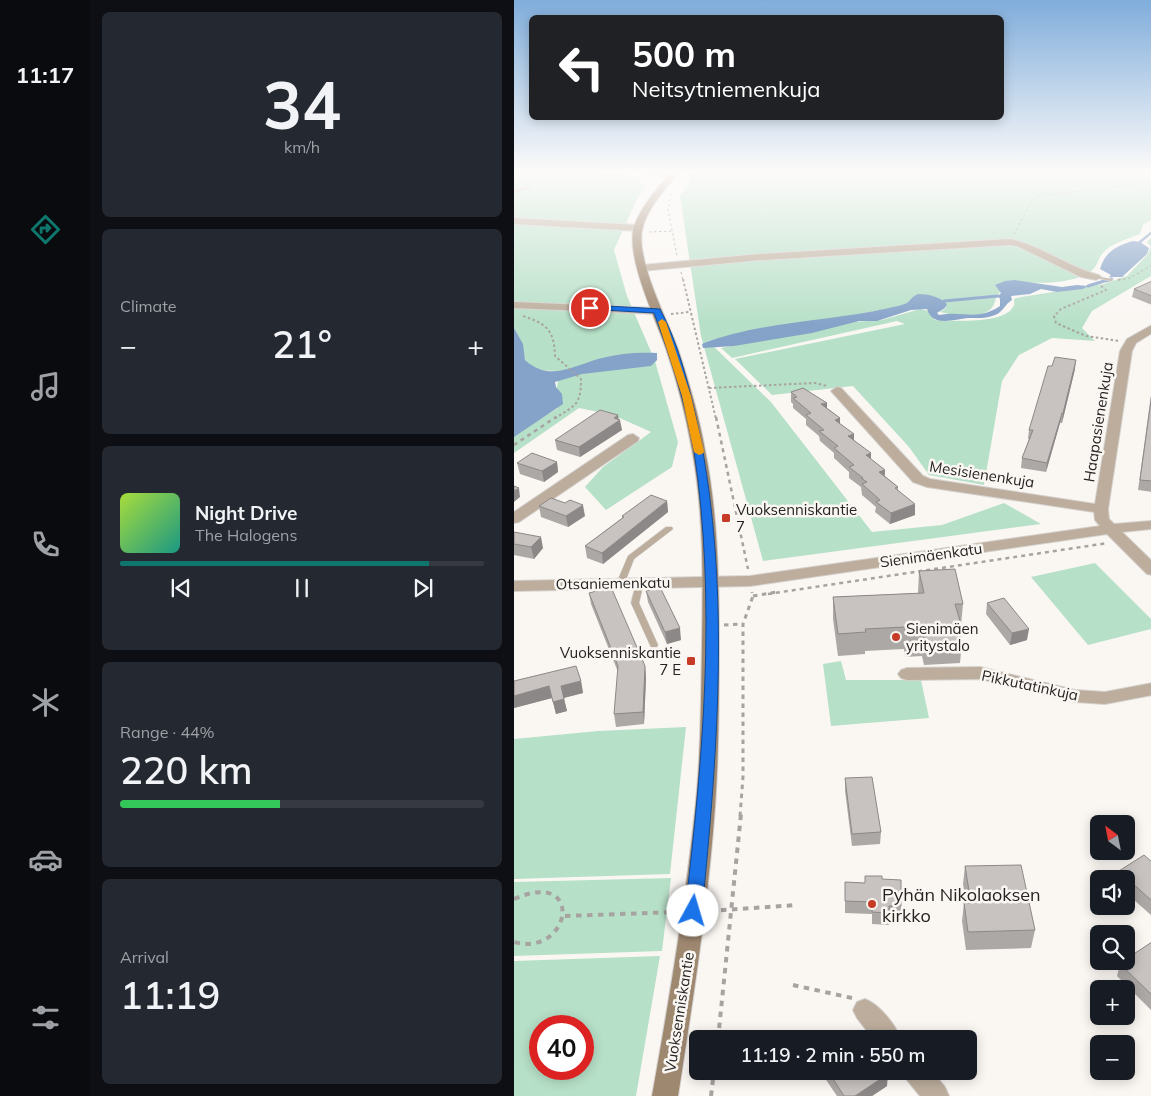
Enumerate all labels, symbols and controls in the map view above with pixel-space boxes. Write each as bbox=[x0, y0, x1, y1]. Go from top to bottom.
text: 500 m bbox=[632, 32, 736, 76]
icon: left bbox=[549, 35, 614, 100]
text: 11:17 bbox=[16, 61, 74, 89]
text: 34 bbox=[263, 64, 341, 145]
text: Neitsytniemenkuja bbox=[632, 75, 820, 103]
text: km/h bbox=[284, 137, 320, 157]
icon: directions bbox=[28, 212, 63, 247]
pin bbox=[569, 287, 611, 329]
icon: arrive bbox=[576, 294, 604, 322]
text: Climate bbox=[120, 296, 176, 316]
text: 21° bbox=[272, 320, 332, 368]
text: − bbox=[120, 328, 137, 363]
text: + bbox=[467, 328, 484, 363]
street label: Haapasienenkuja bbox=[1079, 361, 1117, 483]
icon: music bbox=[28, 369, 63, 404]
street label: Mesisienenkuja bbox=[928, 456, 1036, 492]
place label: Vuoksenniskantie 7 bbox=[736, 500, 857, 536]
text: Night Drive bbox=[195, 501, 297, 525]
marker: Vuoksenniskantie 7 bbox=[720, 512, 732, 524]
text: The Halogens bbox=[195, 525, 297, 545]
icon: phone bbox=[28, 527, 63, 562]
street label: Sienimäenkatu bbox=[879, 538, 983, 572]
street label: Otsaniemenkatu bbox=[556, 573, 670, 593]
icon: previous bbox=[167, 574, 195, 602]
icon: pause bbox=[288, 574, 316, 602]
icon: next bbox=[409, 574, 437, 602]
place label: Sienimäen yritystalo bbox=[906, 619, 979, 655]
marker: Sienimäen yritystalo bbox=[890, 631, 902, 643]
place label: Vuoksenniskantie 7 E bbox=[560, 643, 681, 679]
marker: Vuoksenniskantie 7 E bbox=[685, 655, 697, 667]
street label: Pikkutatinkuja bbox=[980, 665, 1080, 705]
icon: climate bbox=[28, 685, 63, 720]
text: Range · 44% bbox=[120, 722, 215, 742]
text: 220 km bbox=[120, 746, 253, 794]
north arrow bbox=[1090, 815, 1135, 860]
map controls bbox=[1090, 815, 1135, 1080]
icon: car bbox=[28, 842, 63, 877]
button: sound bbox=[1090, 870, 1135, 915]
place label: Pyhän Nikolaoksen kirkko bbox=[882, 883, 1041, 927]
position arrow bbox=[666, 884, 718, 936]
marker: Pyhän Nikolaoksen kirkko bbox=[866, 898, 878, 910]
button: search bbox=[1090, 925, 1135, 970]
text: Arrival bbox=[120, 947, 169, 967]
street label: Vuoksenniskantie bbox=[660, 951, 698, 1073]
text: 11:19 bbox=[120, 971, 220, 1019]
button: + bbox=[1090, 980, 1135, 1025]
icon: filters bbox=[28, 1000, 63, 1035]
speed limit sign: 40 bbox=[529, 1015, 594, 1080]
button: − bbox=[1090, 1035, 1135, 1080]
text: 11:19 · 2 min · 550 m bbox=[740, 1043, 926, 1067]

